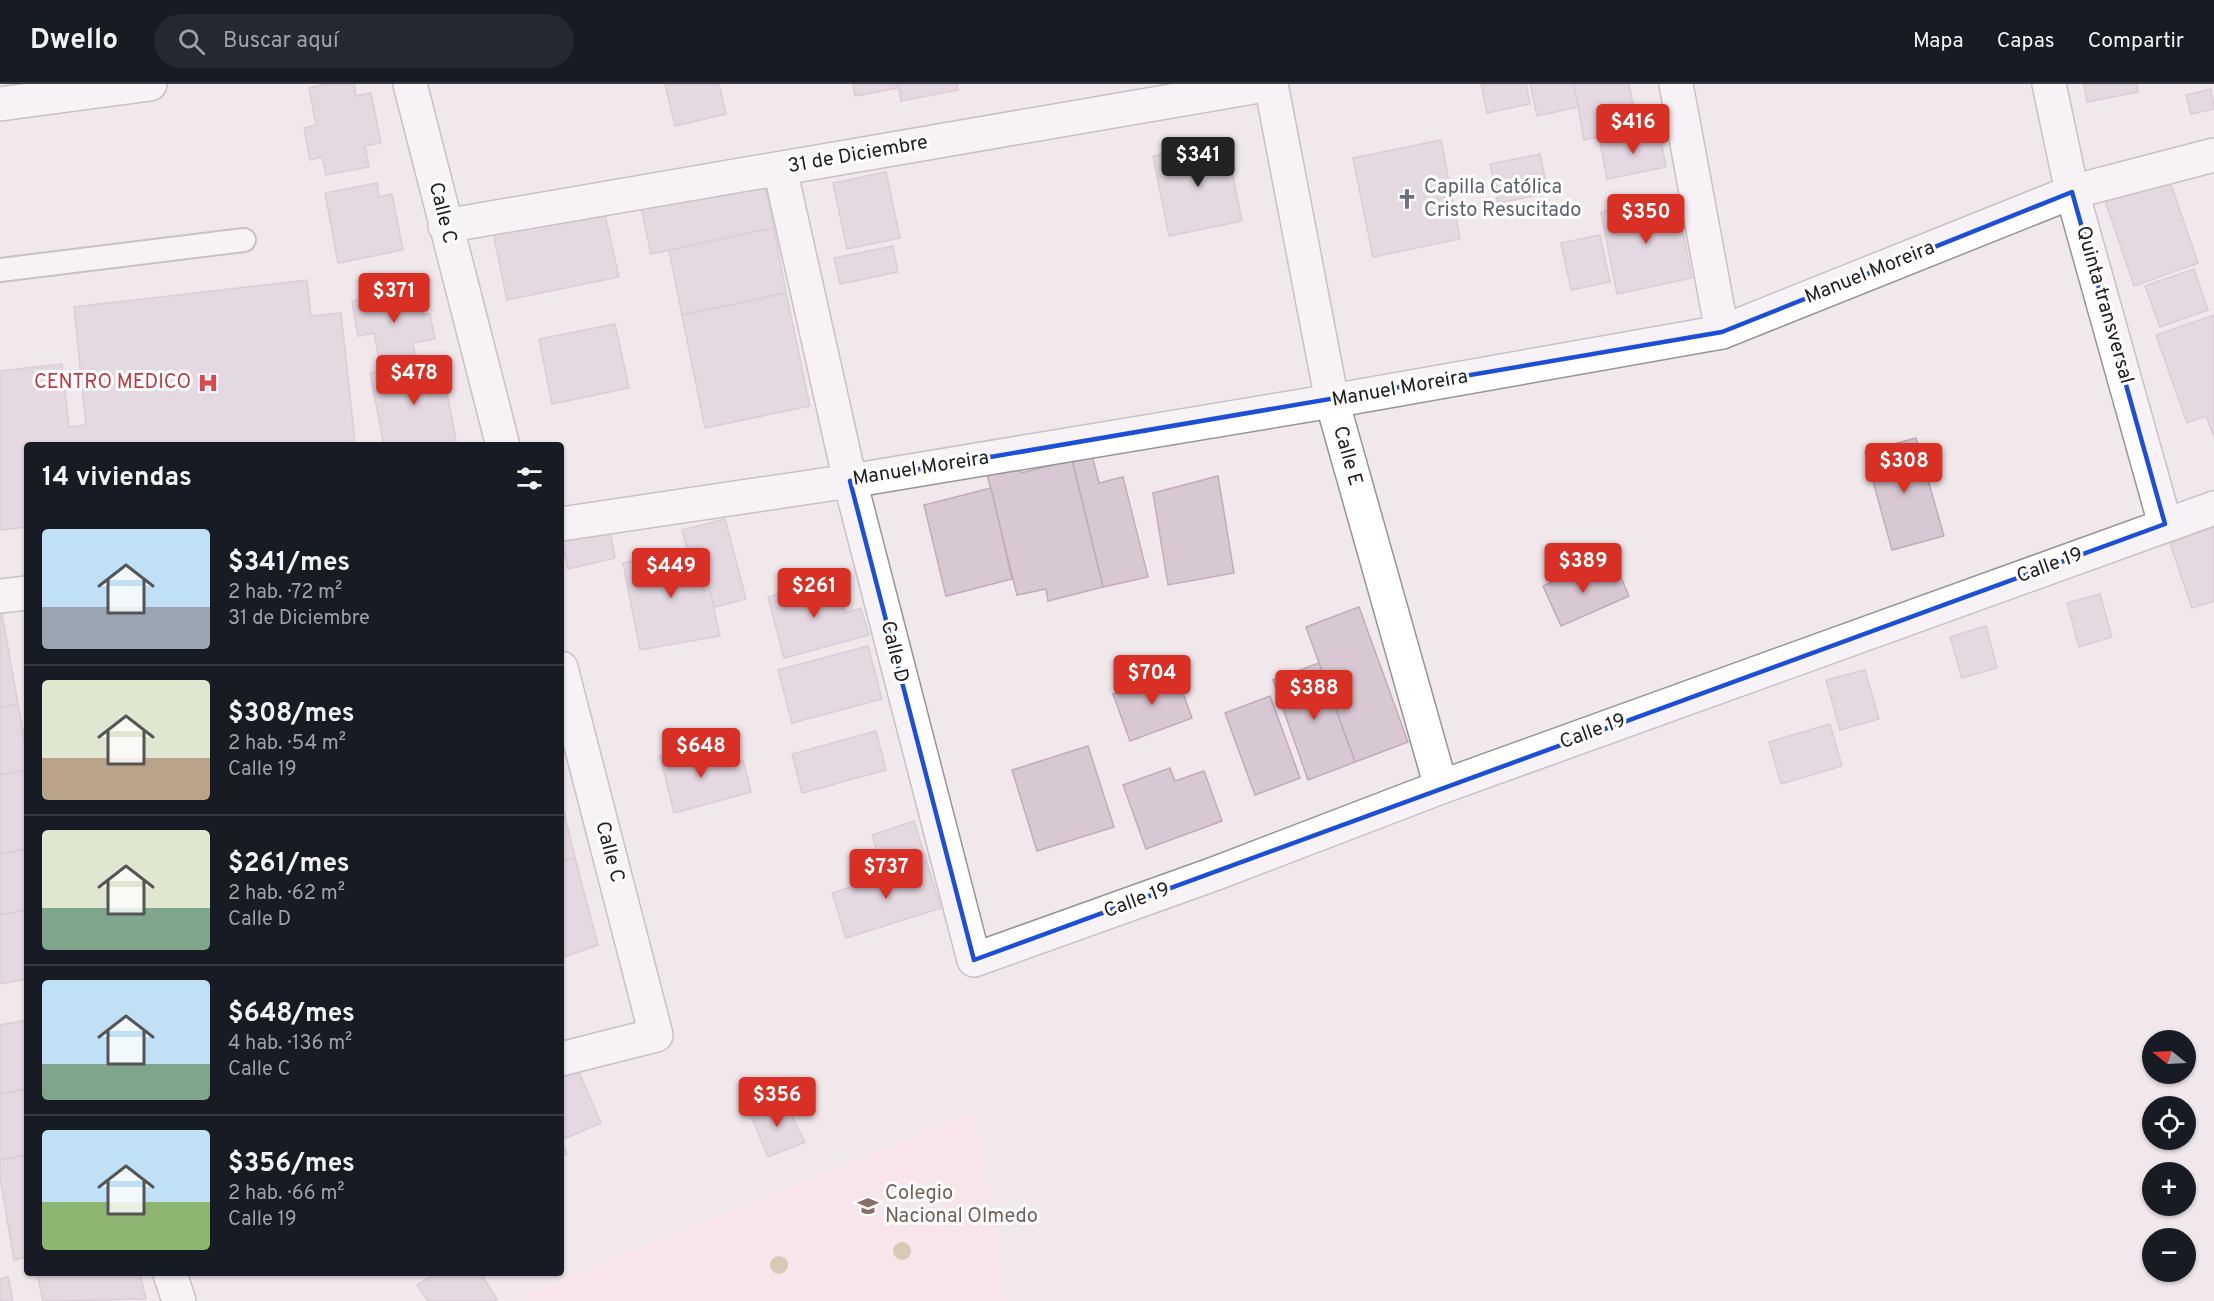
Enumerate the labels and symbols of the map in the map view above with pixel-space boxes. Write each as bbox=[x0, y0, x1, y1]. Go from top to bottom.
pin: $416 bbox=[1597, 104, 1669, 155]
street label: 31 de Diciembre bbox=[786, 130, 930, 180]
pin: $341 bbox=[1162, 137, 1234, 188]
place label: Capilla Católica Cristo Resucitado bbox=[1424, 175, 1581, 224]
street label: Calle C bbox=[422, 180, 462, 246]
church icon: Capilla Católica Cristo Resucitado bbox=[1395, 187, 1419, 211]
pin: $350 bbox=[1610, 194, 1682, 245]
street label: Quinta transversal bbox=[2069, 223, 2139, 387]
street label: Manuel Moreira bbox=[1801, 235, 1939, 311]
pin: $371 bbox=[358, 273, 430, 324]
pin: $478 bbox=[378, 355, 450, 406]
street label: Manuel Moreira bbox=[1330, 364, 1470, 414]
place label: CENTRO MEDICO bbox=[34, 370, 191, 396]
hospital icon: CENTRO MEDICO bbox=[196, 371, 220, 395]
street label: Calle E bbox=[1326, 423, 1368, 489]
pin: $308 bbox=[1868, 443, 1940, 494]
street label: Manuel Moreira bbox=[851, 445, 991, 493]
street label: Calle 19 bbox=[2013, 542, 2087, 590]
pin: $389 bbox=[1547, 543, 1619, 594]
pin: $449 bbox=[635, 548, 707, 599]
pin: $261 bbox=[778, 568, 850, 619]
street label: Calle D bbox=[874, 618, 914, 686]
pin: $704 bbox=[1116, 655, 1188, 706]
pin: $388 bbox=[1278, 670, 1350, 721]
street label: Calle 19 bbox=[1556, 708, 1630, 756]
pin: $648 bbox=[665, 728, 737, 779]
street label: Calle C bbox=[588, 819, 630, 885]
pin: $737 bbox=[850, 849, 922, 900]
street label: Calle 19 bbox=[1100, 877, 1174, 925]
north arrow bbox=[2142, 1030, 2196, 1084]
pin: $356 bbox=[741, 1077, 813, 1128]
place label: Colegio Nacional Olmedo bbox=[885, 1181, 1038, 1230]
school or university icon: Colegio Nacional Olmedo bbox=[856, 1194, 880, 1218]

